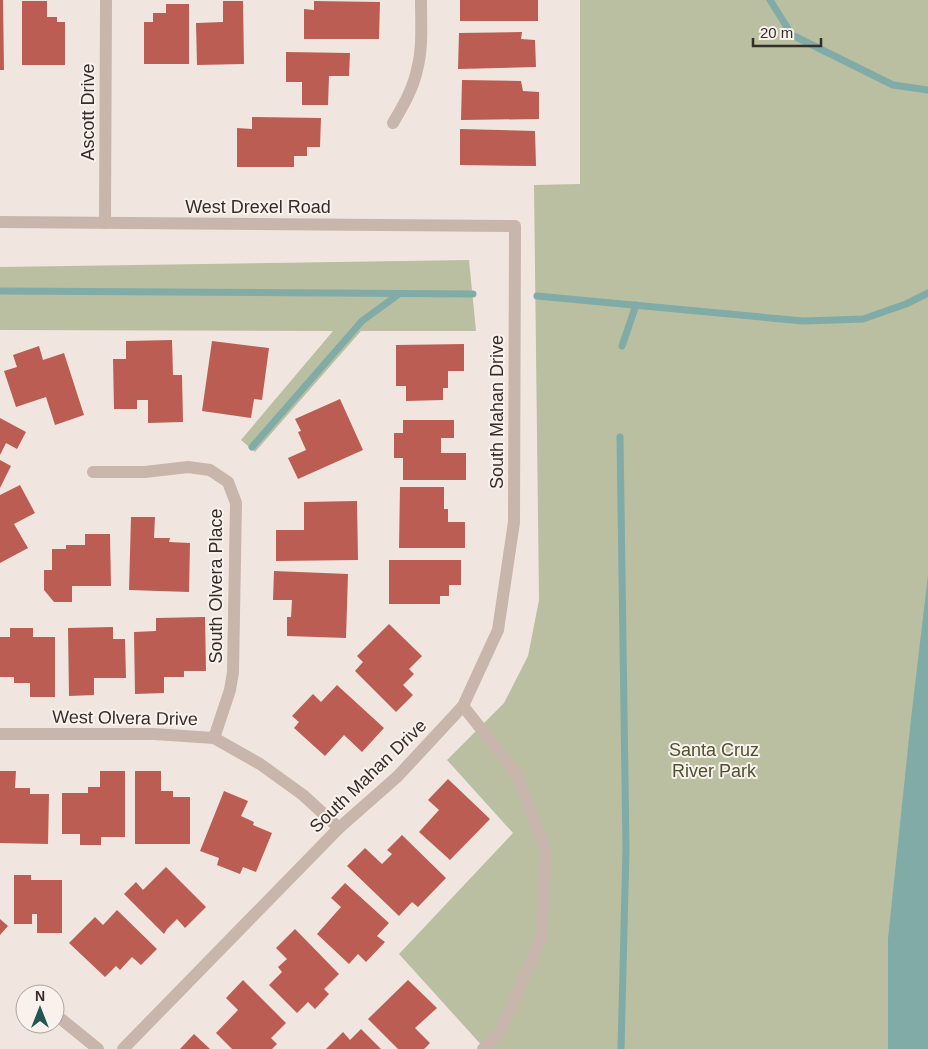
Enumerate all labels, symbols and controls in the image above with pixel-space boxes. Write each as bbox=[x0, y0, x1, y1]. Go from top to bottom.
scale bar bbox=[753, 15, 820, 47]
text: 20 m bbox=[760, 24, 793, 41]
street label: Ascott Drive bbox=[78, 63, 98, 161]
street label: West Drexel Road bbox=[185, 197, 331, 217]
street label: South Mahan Drive bbox=[487, 335, 507, 489]
street label: South Olvera Place bbox=[206, 508, 226, 664]
street label: West Olvera Drive bbox=[52, 707, 198, 729]
street label: South Mahan Drive bbox=[306, 715, 430, 837]
park label: Santa Cruz River Park bbox=[669, 740, 759, 781]
north arrow bbox=[15, 984, 65, 1034]
text: N bbox=[35, 988, 45, 1004]

